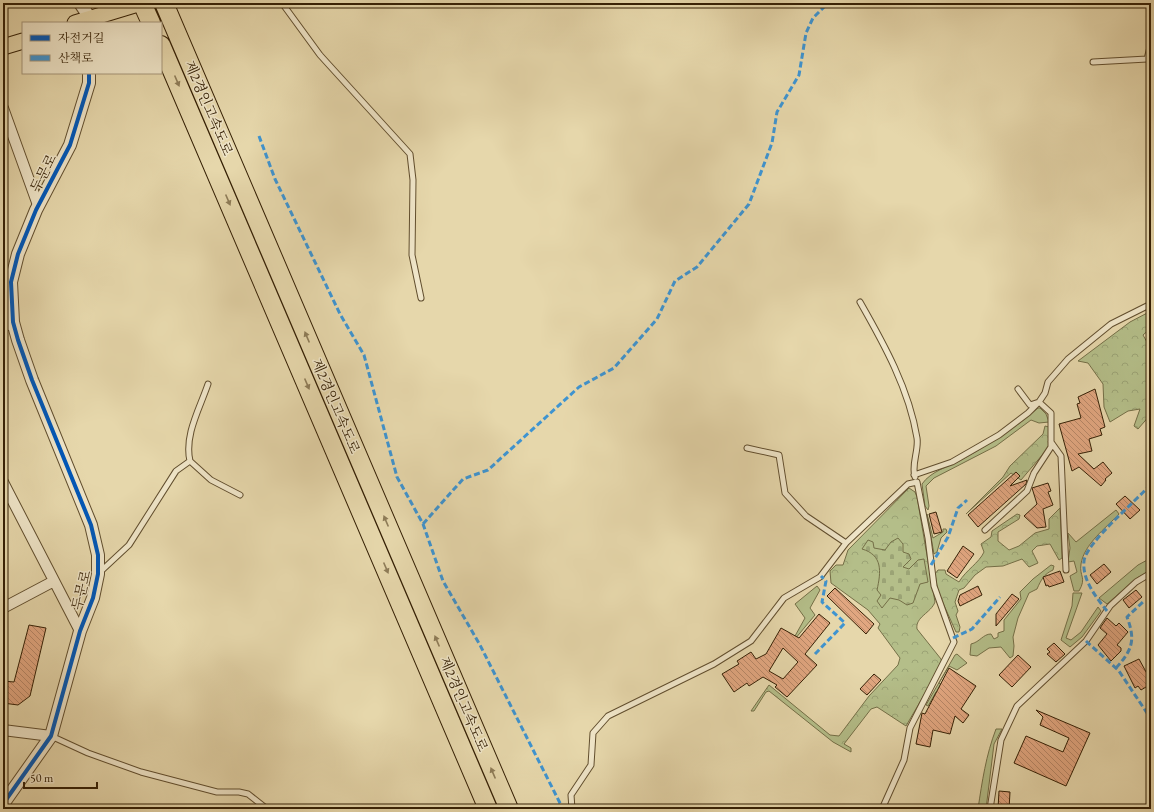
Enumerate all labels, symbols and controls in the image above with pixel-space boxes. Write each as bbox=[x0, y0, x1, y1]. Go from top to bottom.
legend bbox=[22, 22, 162, 74]
text: 자전거길 bbox=[58, 30, 104, 46]
text: 산책로 bbox=[58, 50, 93, 66]
street label: 제2경인고속도로 bbox=[181, 58, 237, 159]
one-way arrow bbox=[173, 75, 180, 87]
street label: 두문로 bbox=[26, 150, 60, 195]
one-way arrow bbox=[225, 195, 231, 206]
one-way arrow bbox=[304, 332, 310, 343]
street label: 제2경인고속도로 bbox=[308, 356, 364, 457]
one-way arrow bbox=[304, 379, 310, 390]
one-way arrow bbox=[382, 515, 388, 527]
one-way arrow bbox=[383, 562, 389, 573]
street label: 두문로 bbox=[67, 568, 95, 612]
one-way arrow bbox=[434, 635, 440, 646]
street label: 제2경인고속도로 bbox=[436, 654, 492, 755]
scale bar bbox=[24, 764, 97, 790]
one-way arrow bbox=[490, 767, 496, 779]
text: 50 m bbox=[30, 770, 54, 786]

